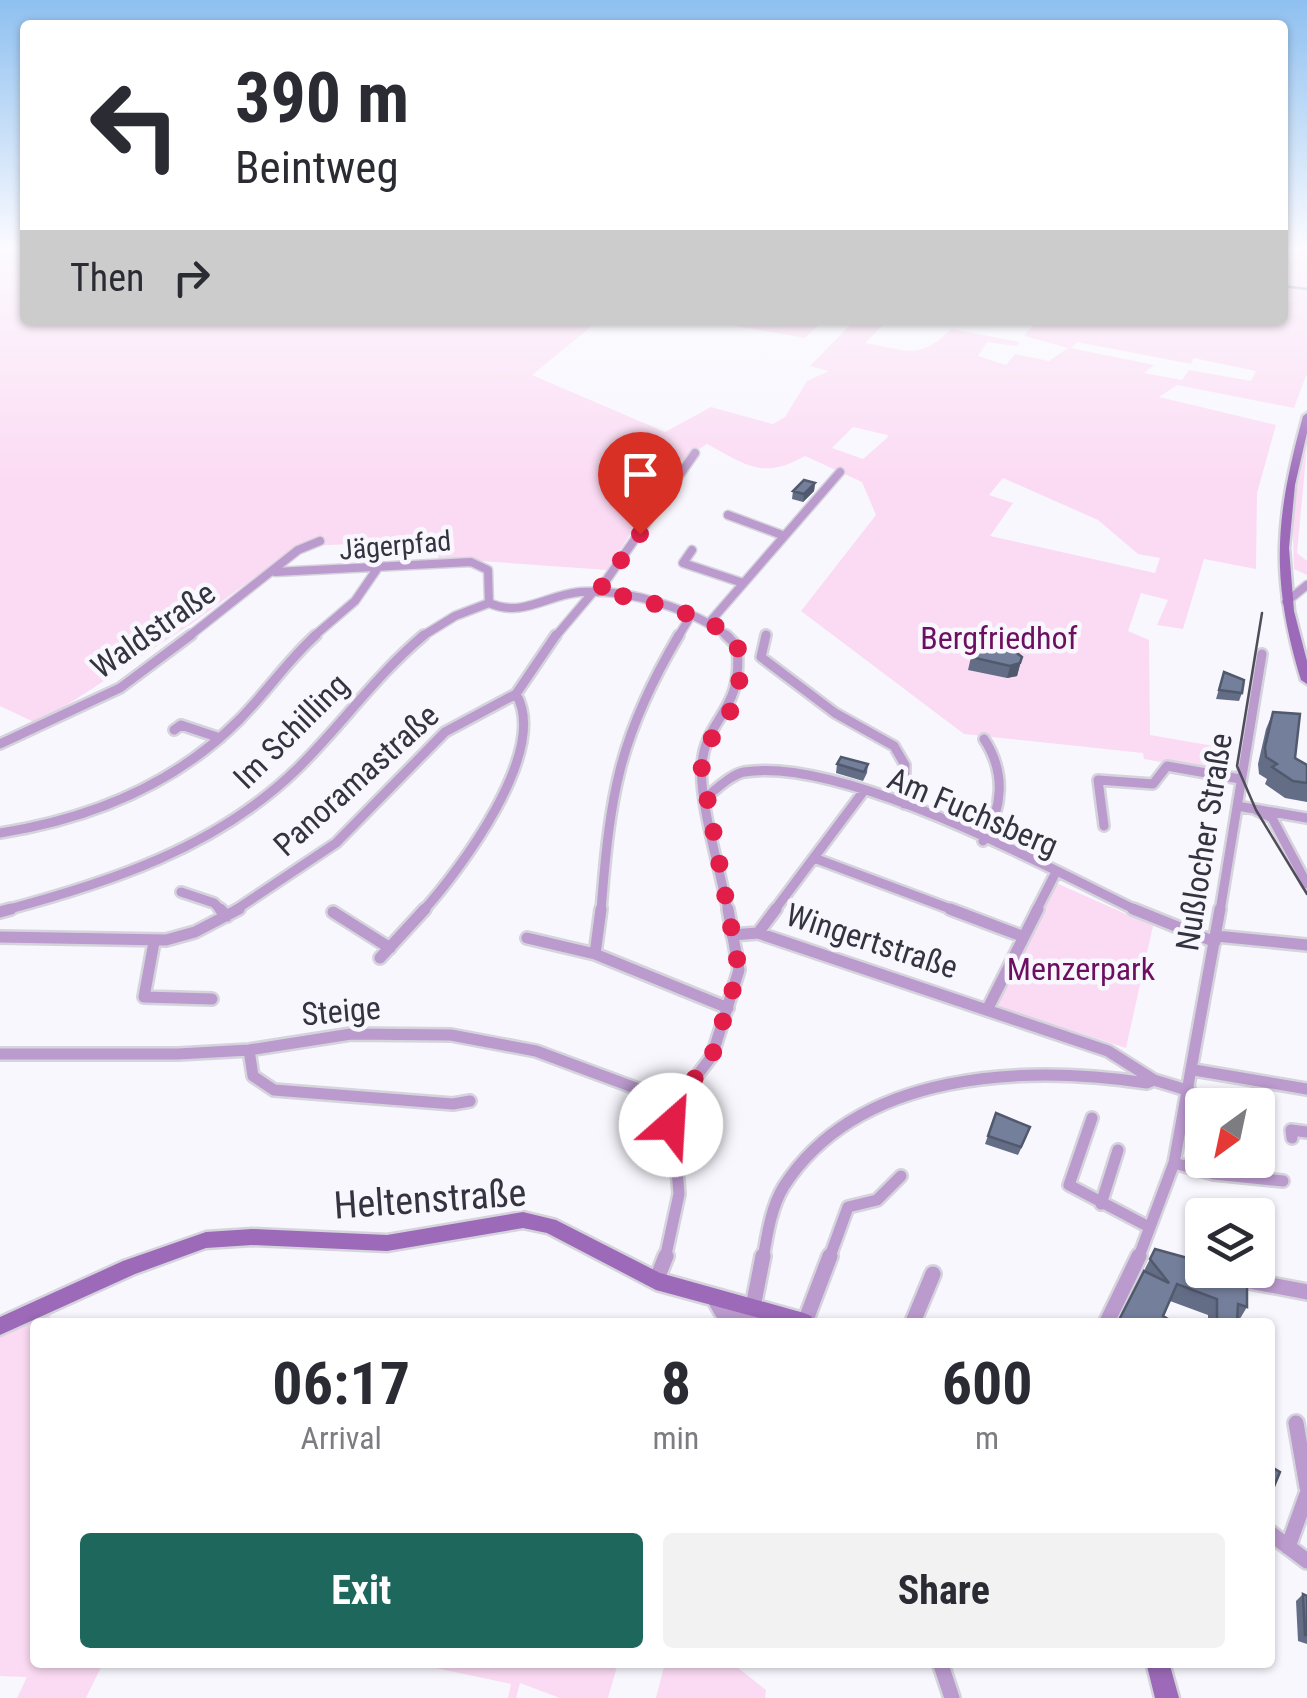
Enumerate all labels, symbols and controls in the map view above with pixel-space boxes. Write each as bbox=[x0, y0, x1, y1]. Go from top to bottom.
text: 390 m bbox=[235, 57, 409, 139]
icon: left bbox=[70, 60, 200, 190]
text: Beintweg bbox=[235, 141, 399, 194]
icon: right bbox=[164, 250, 219, 305]
text: Then bbox=[70, 256, 144, 300]
pin bbox=[598, 432, 683, 535]
icon: arrive bbox=[613, 447, 668, 502]
street label: Jägerpfad bbox=[338, 524, 452, 567]
street label: Waldstraße bbox=[84, 574, 222, 686]
park label: Bergfriedhof bbox=[920, 619, 1078, 657]
street label: Im Schilling bbox=[226, 666, 356, 796]
street label: Panoramastraße bbox=[266, 696, 446, 864]
street label: Nußlocher Straße bbox=[1168, 730, 1240, 954]
street label: Am Fuchsberg bbox=[882, 759, 1064, 865]
street label: Wingertstraße bbox=[781, 895, 963, 987]
park label: Menzerpark bbox=[1007, 950, 1156, 988]
street label: Steige bbox=[300, 989, 382, 1033]
position arrow bbox=[619, 1073, 723, 1177]
north arrow bbox=[1185, 1088, 1275, 1178]
map controls bbox=[1185, 1088, 1275, 1288]
street label: Heltenstraße bbox=[332, 1170, 528, 1228]
button: layers bbox=[1185, 1198, 1275, 1288]
text: 06:17 bbox=[272, 1348, 410, 1419]
text: 8 bbox=[661, 1348, 691, 1419]
text: 600 bbox=[942, 1348, 1033, 1419]
text: Arrival bbox=[300, 1419, 382, 1457]
text: min bbox=[652, 1419, 699, 1457]
text: m bbox=[975, 1419, 999, 1457]
button: Exit bbox=[80, 1533, 643, 1648]
button: Share bbox=[663, 1533, 1225, 1648]

